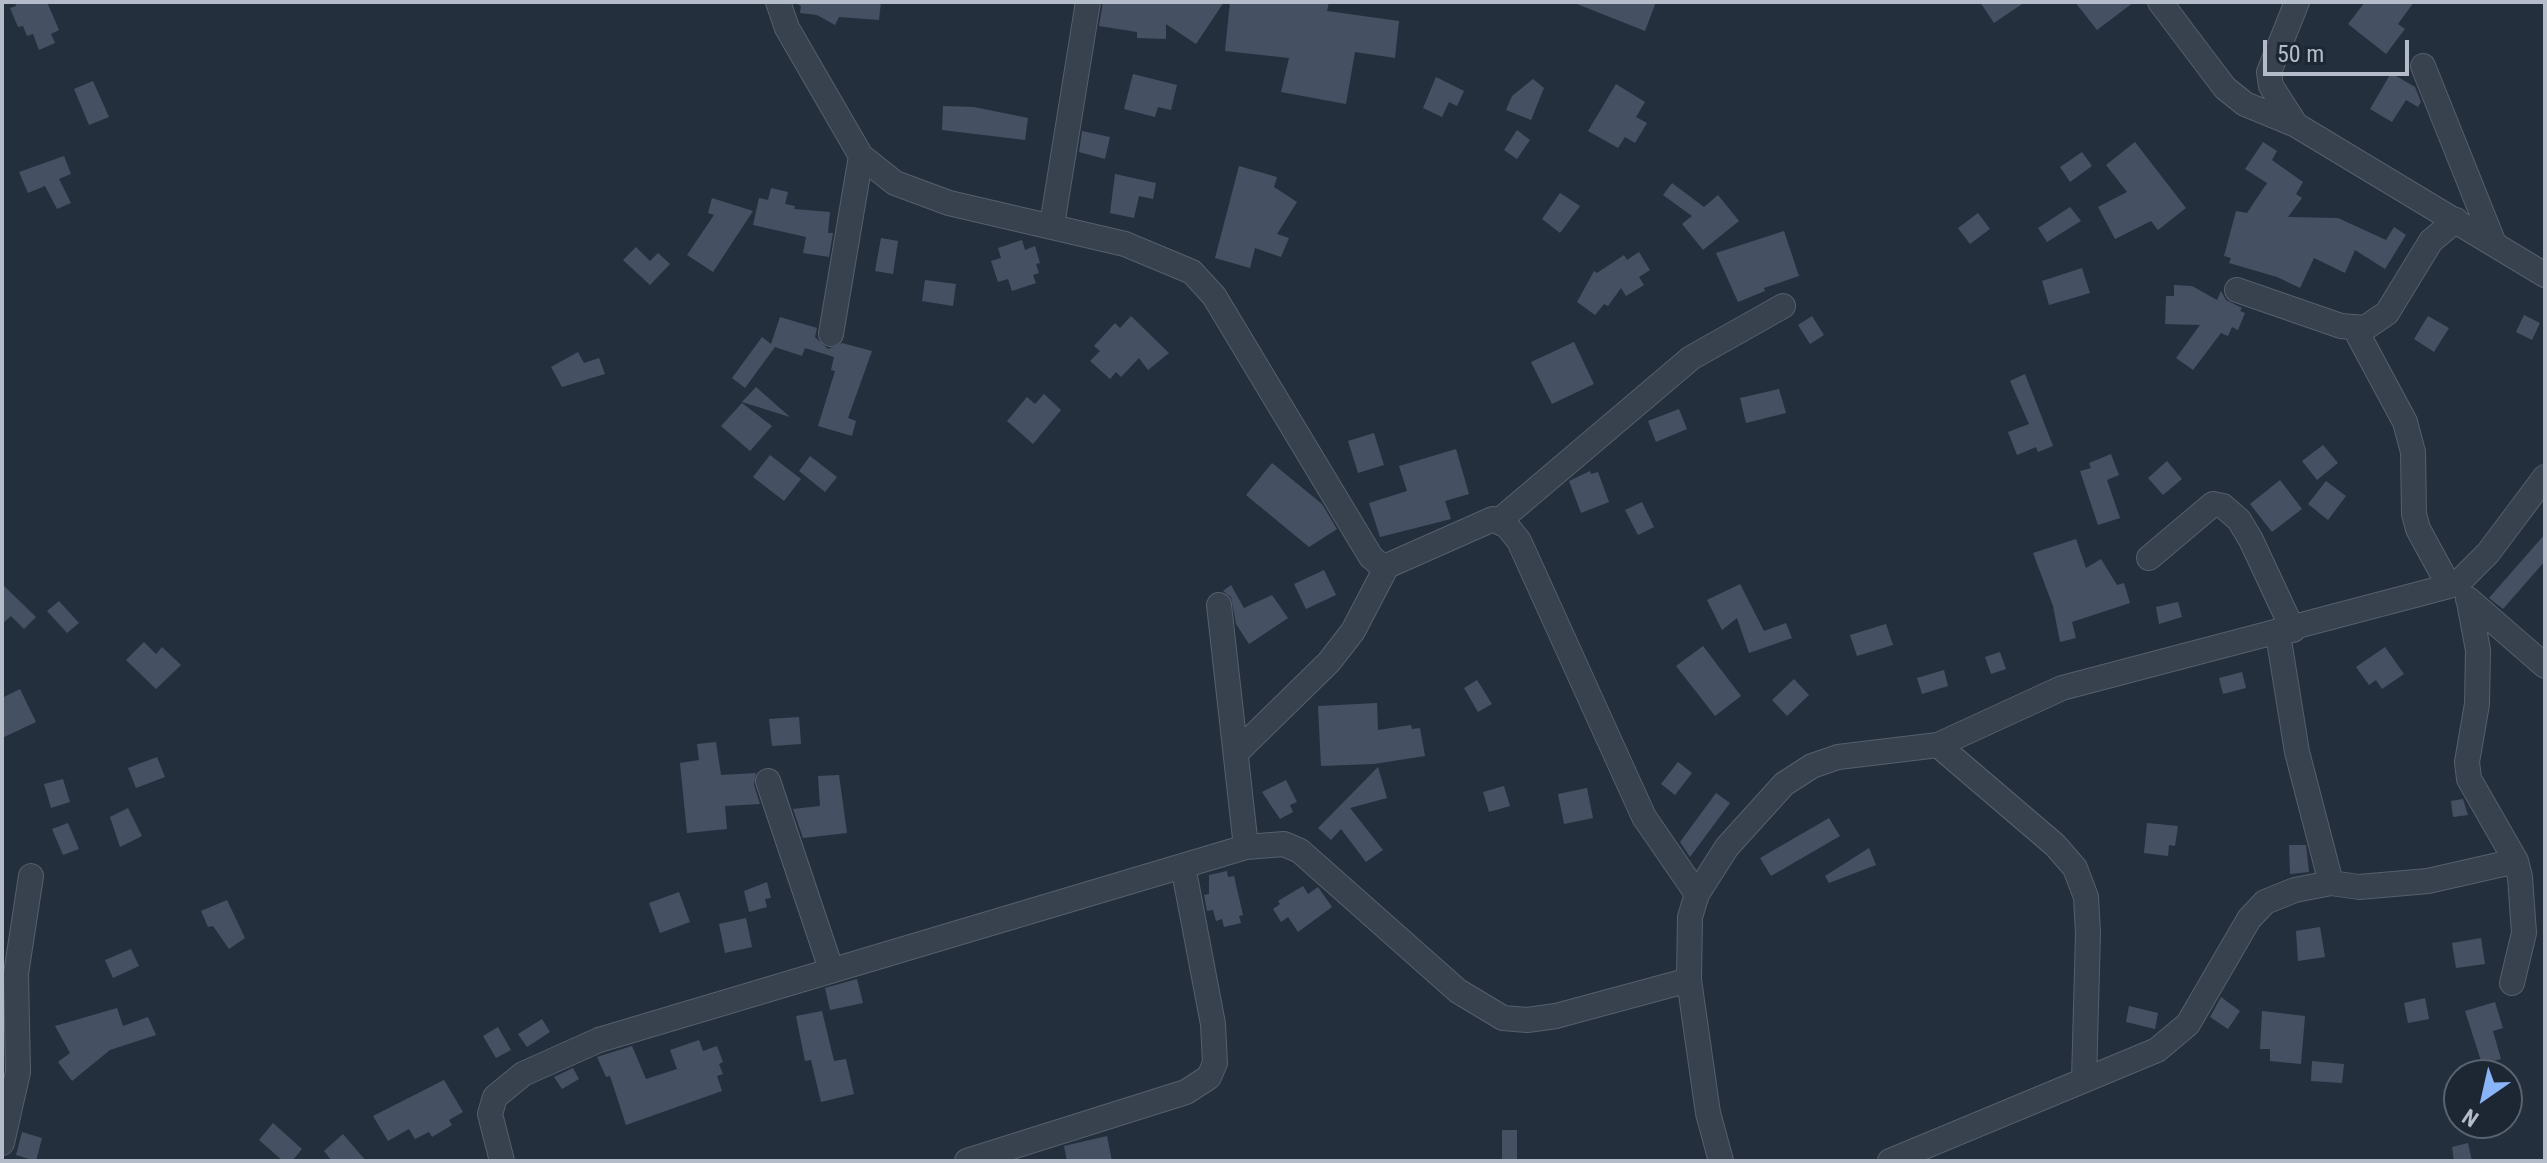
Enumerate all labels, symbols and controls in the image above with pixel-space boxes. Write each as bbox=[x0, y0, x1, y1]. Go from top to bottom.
scale bar bbox=[2267, 24, 2413, 74]
text: 50 m bbox=[2277, 40, 2324, 68]
north arrow bbox=[2443, 1059, 2523, 1139]
text: N bbox=[2458, 1104, 2483, 1132]

